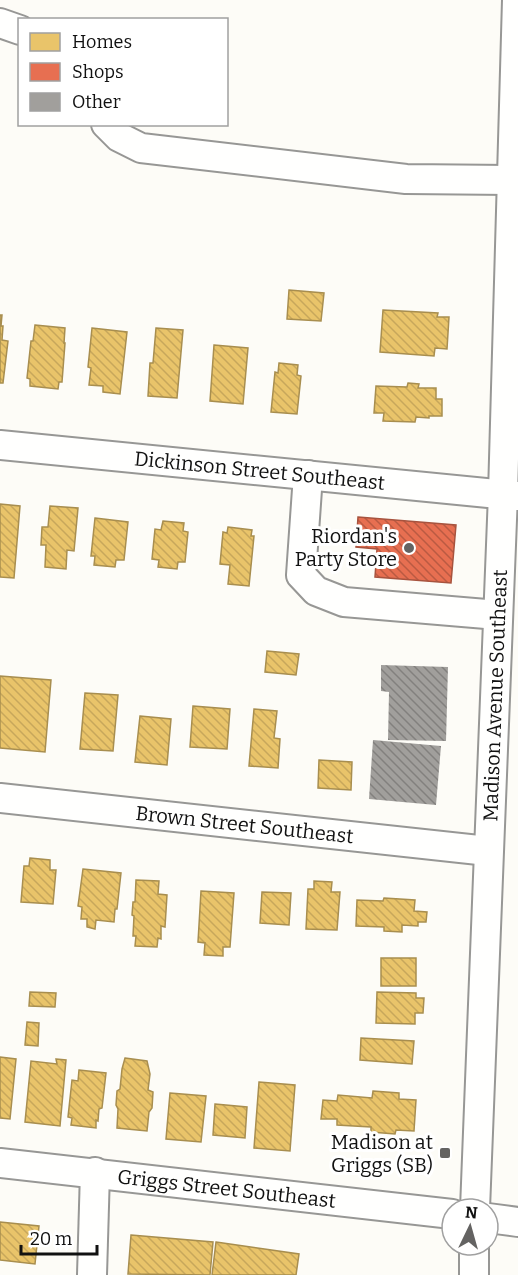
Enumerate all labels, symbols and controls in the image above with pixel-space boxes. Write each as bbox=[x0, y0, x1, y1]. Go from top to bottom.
legend bbox=[18, 18, 228, 126]
text: Homes bbox=[72, 31, 132, 53]
text: Shops bbox=[72, 61, 124, 83]
text: Other bbox=[72, 91, 121, 113]
street label: Dickinson Street Southeast bbox=[133, 446, 386, 495]
place label: Riordan's Party Store bbox=[295, 524, 397, 571]
marker: Riordan's Party Store bbox=[402, 541, 416, 555]
street label: Madison Avenue Southeast bbox=[478, 569, 512, 822]
street label: Brown Street Southeast bbox=[134, 801, 355, 848]
place label: Madison at Griggs (SB) bbox=[331, 1130, 433, 1177]
marker: Madison at Griggs (SB) bbox=[438, 1146, 452, 1160]
street label: Griggs Street Southeast bbox=[116, 1164, 337, 1213]
north arrow bbox=[440, 1197, 500, 1257]
text: N bbox=[464, 1203, 478, 1223]
scale bar bbox=[21, 1218, 98, 1256]
text: 20 m bbox=[30, 1228, 72, 1250]

